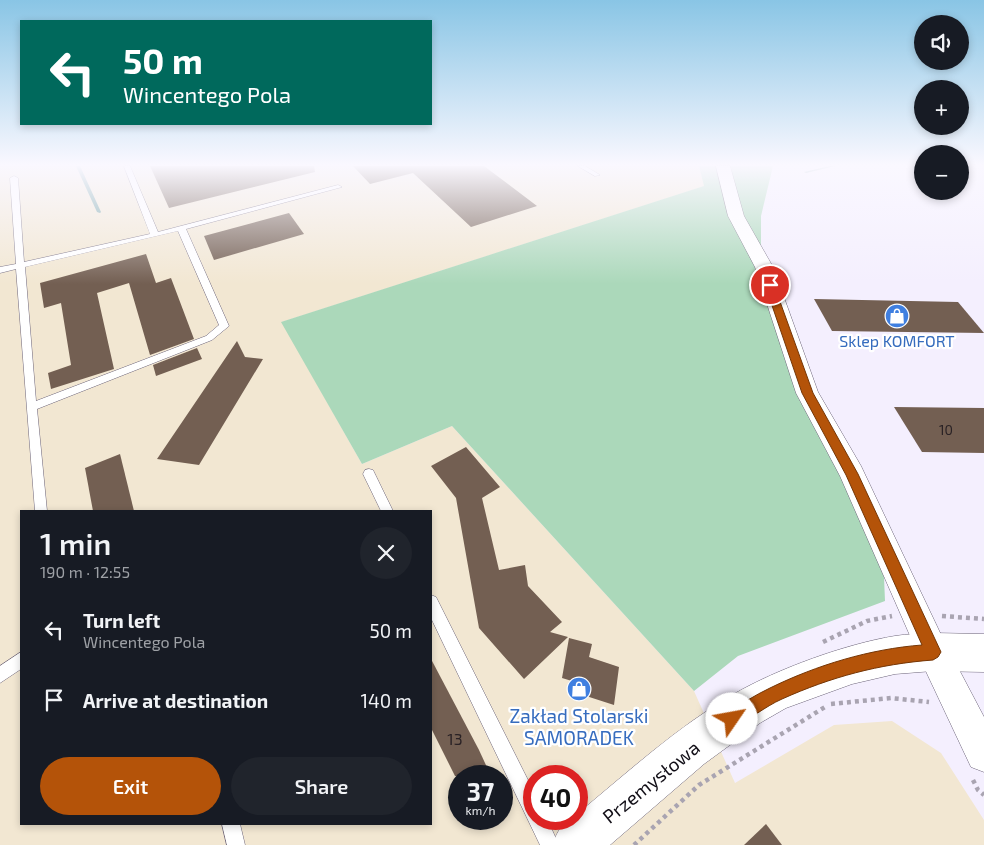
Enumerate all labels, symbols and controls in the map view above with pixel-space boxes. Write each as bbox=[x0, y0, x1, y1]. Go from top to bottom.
map controls bbox=[914, 15, 969, 200]
button: sound bbox=[914, 15, 969, 70]
text: 50 m bbox=[123, 39, 203, 81]
icon: left bbox=[40, 40, 105, 105]
button: + bbox=[914, 80, 969, 135]
text: Wincentego Pola bbox=[123, 81, 291, 107]
button: − bbox=[914, 145, 969, 200]
pin bbox=[749, 264, 791, 306]
icon: arrive bbox=[756, 271, 784, 299]
shop icon: Sklep KOMFORT bbox=[884, 303, 910, 329]
place label: Sklep KOMFORT bbox=[839, 331, 955, 350]
house number: 10 bbox=[939, 421, 953, 438]
text: 1 min bbox=[40, 525, 111, 561]
button: close bbox=[360, 527, 412, 579]
text: 190 m · 12:55 bbox=[40, 562, 130, 581]
text: Turn left bbox=[83, 609, 160, 632]
icon: left bbox=[40, 616, 68, 644]
text: 50 m bbox=[369, 619, 412, 642]
text: Wincentego Pola bbox=[83, 632, 205, 651]
shop icon: Zakład Stolarski SAMORADEK bbox=[566, 676, 592, 702]
icon: arrive bbox=[40, 686, 68, 714]
text: Arrive at destination bbox=[83, 689, 268, 712]
text: 140 m bbox=[360, 689, 412, 712]
position arrow bbox=[705, 692, 757, 744]
place label: Zakład Stolarski SAMORADEK bbox=[510, 704, 648, 749]
house number: 13 bbox=[447, 729, 463, 748]
street label: Przemysłowa bbox=[598, 736, 704, 828]
button: Exit bbox=[40, 757, 221, 815]
button: Share bbox=[231, 757, 412, 815]
speed limit sign: 40 bbox=[523, 765, 588, 830]
text: 37 bbox=[467, 776, 494, 806]
text: km/h bbox=[466, 803, 495, 817]

